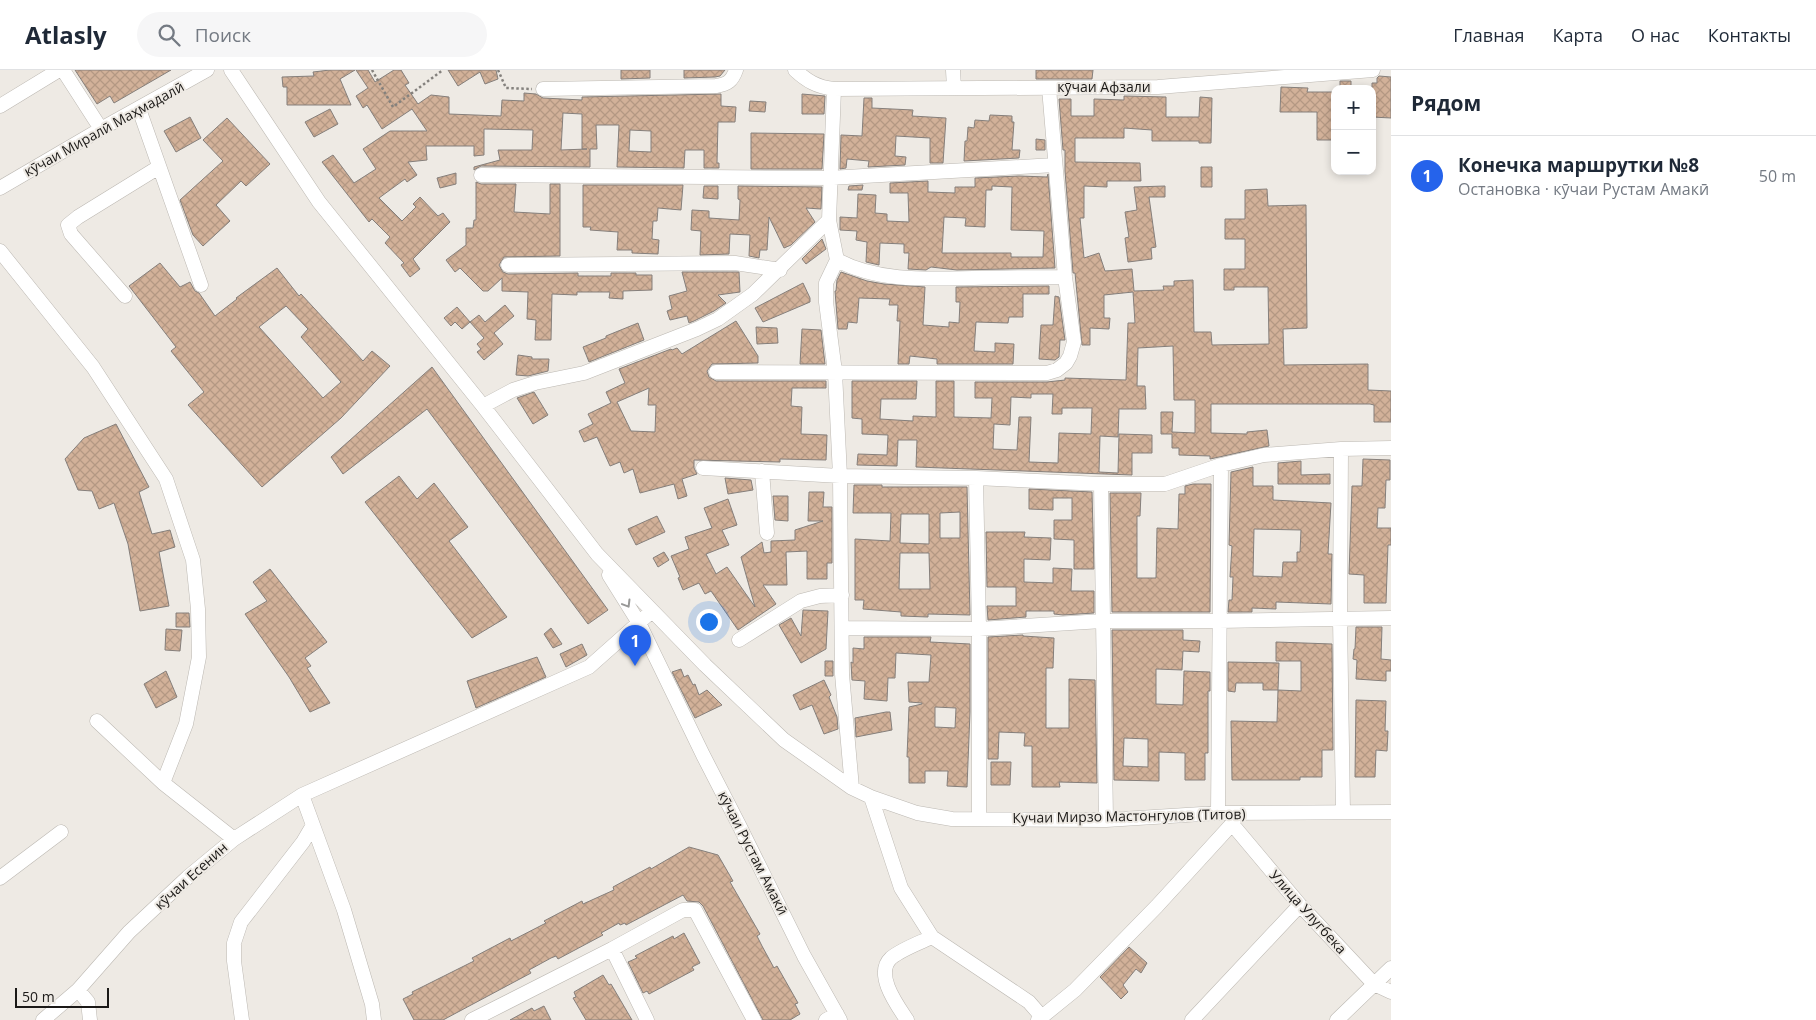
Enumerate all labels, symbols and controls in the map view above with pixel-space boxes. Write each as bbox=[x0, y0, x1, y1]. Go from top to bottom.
search box bbox=[137, 12, 487, 57]
text: Atlasly bbox=[25, 18, 107, 51]
icon: search bbox=[155, 21, 183, 49]
text: Поиск bbox=[195, 22, 251, 48]
text: Главная bbox=[1453, 23, 1525, 47]
text: Карта bbox=[1553, 23, 1603, 47]
text: О нас bbox=[1631, 23, 1680, 47]
text: Контакты bbox=[1708, 23, 1791, 47]
street label: кӯчаи Миралӣ Маҳмадалӣ bbox=[20, 77, 187, 181]
street label: кӯчаи Афзали bbox=[1057, 77, 1151, 96]
map controls bbox=[1331, 85, 1376, 175]
button: + bbox=[1331, 85, 1376, 130]
text: Рядом bbox=[1411, 89, 1481, 117]
button: − bbox=[1331, 130, 1376, 175]
text: Конечка маршрутки №8 bbox=[1458, 152, 1699, 178]
text: 1 bbox=[1422, 165, 1432, 187]
text: 50 m bbox=[1759, 165, 1796, 187]
text: Остановка · кӯчаи Рустам Амакӣ bbox=[1458, 178, 1709, 200]
one-way arrow bbox=[620, 598, 630, 607]
your location bbox=[696, 609, 722, 635]
pin: 1 bbox=[619, 625, 651, 666]
street label: кӯчаи Рустам Амакӣ bbox=[714, 788, 793, 918]
street label: Кучаи Мирзо Мастонгулов (Титов) bbox=[1012, 804, 1246, 827]
street label: кӯчаи Есенин bbox=[150, 838, 231, 913]
street label: Улица Улугбека bbox=[1266, 866, 1351, 958]
scale bar bbox=[15, 985, 109, 1008]
text: 50 m bbox=[22, 987, 55, 1006]

